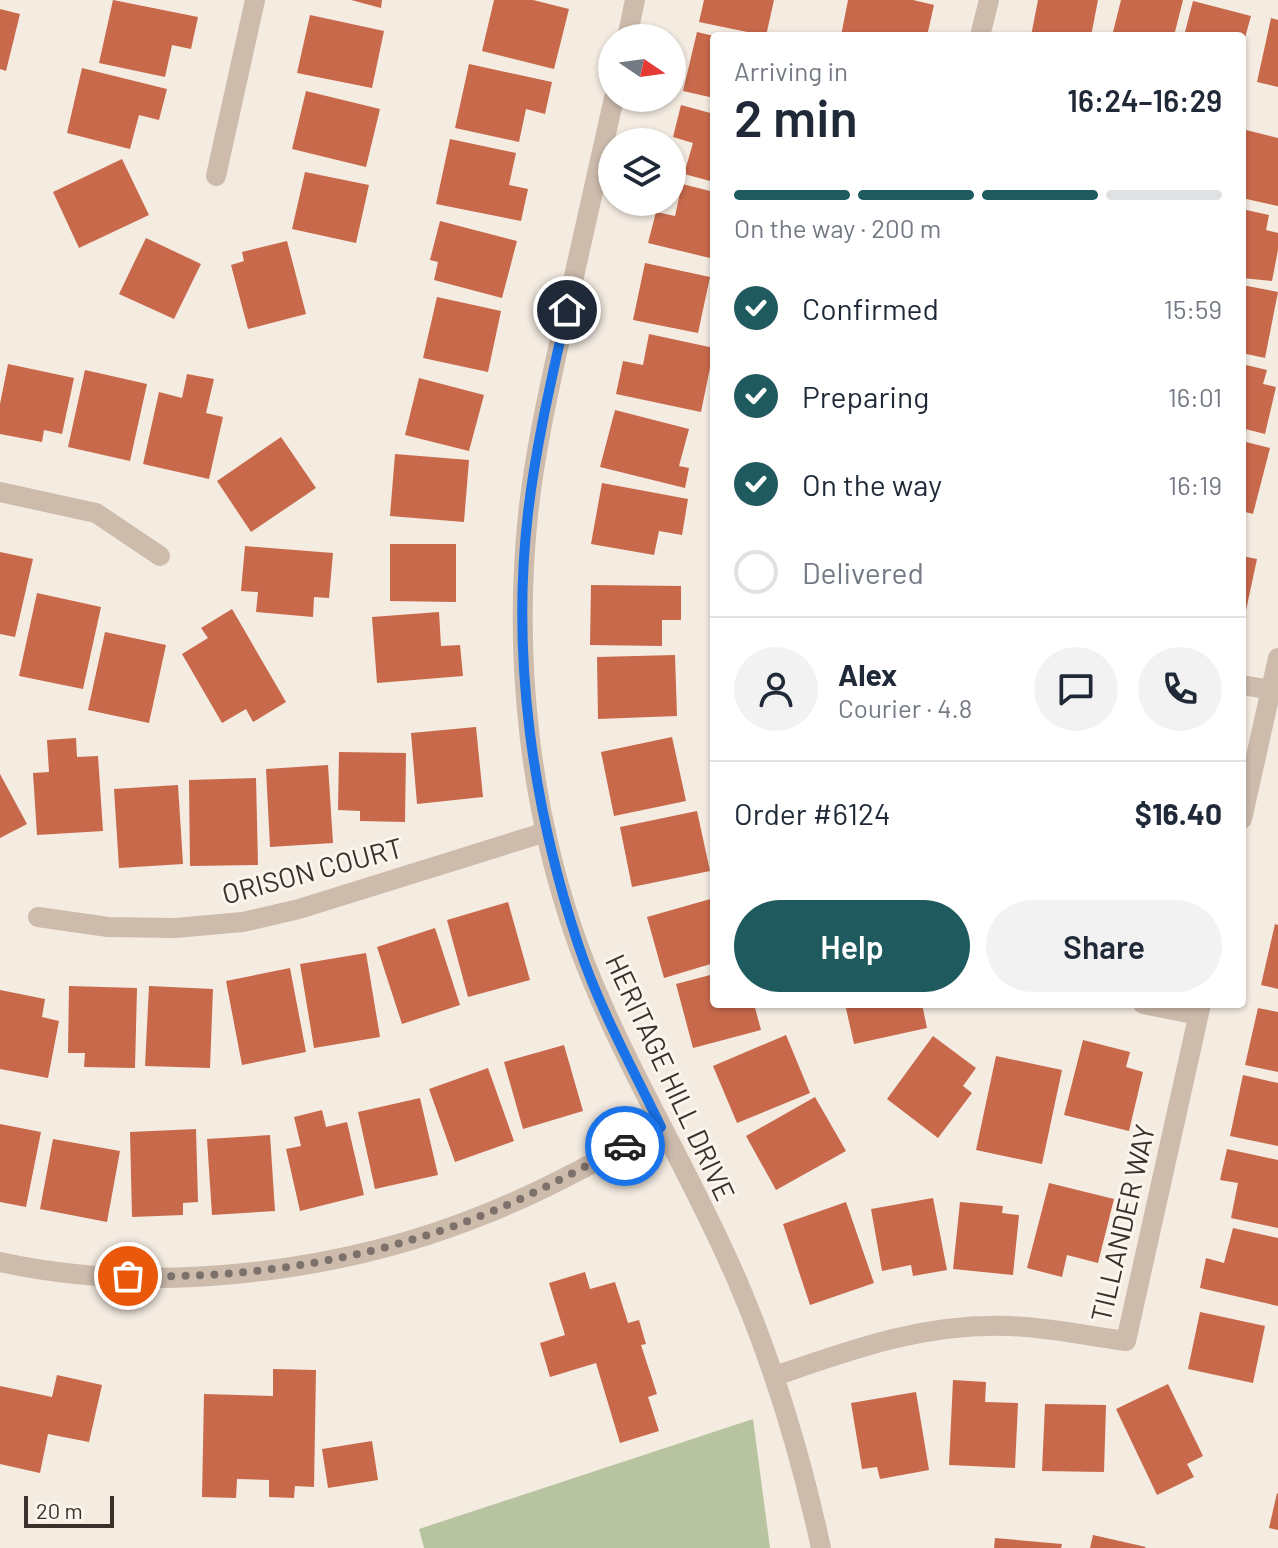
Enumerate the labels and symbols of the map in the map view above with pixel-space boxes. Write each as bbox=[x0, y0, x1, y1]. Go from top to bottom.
north arrow bbox=[598, 24, 686, 112]
pin bbox=[533, 276, 601, 344]
street label: ORISON COURT bbox=[218, 830, 406, 910]
street label: HERITAGE HILL DRIVE bbox=[599, 948, 743, 1206]
courier bbox=[585, 1106, 665, 1186]
street label: TILLANDER WAY bbox=[1083, 1121, 1161, 1325]
pin bbox=[94, 1242, 162, 1310]
scale bar bbox=[24, 1492, 114, 1528]

